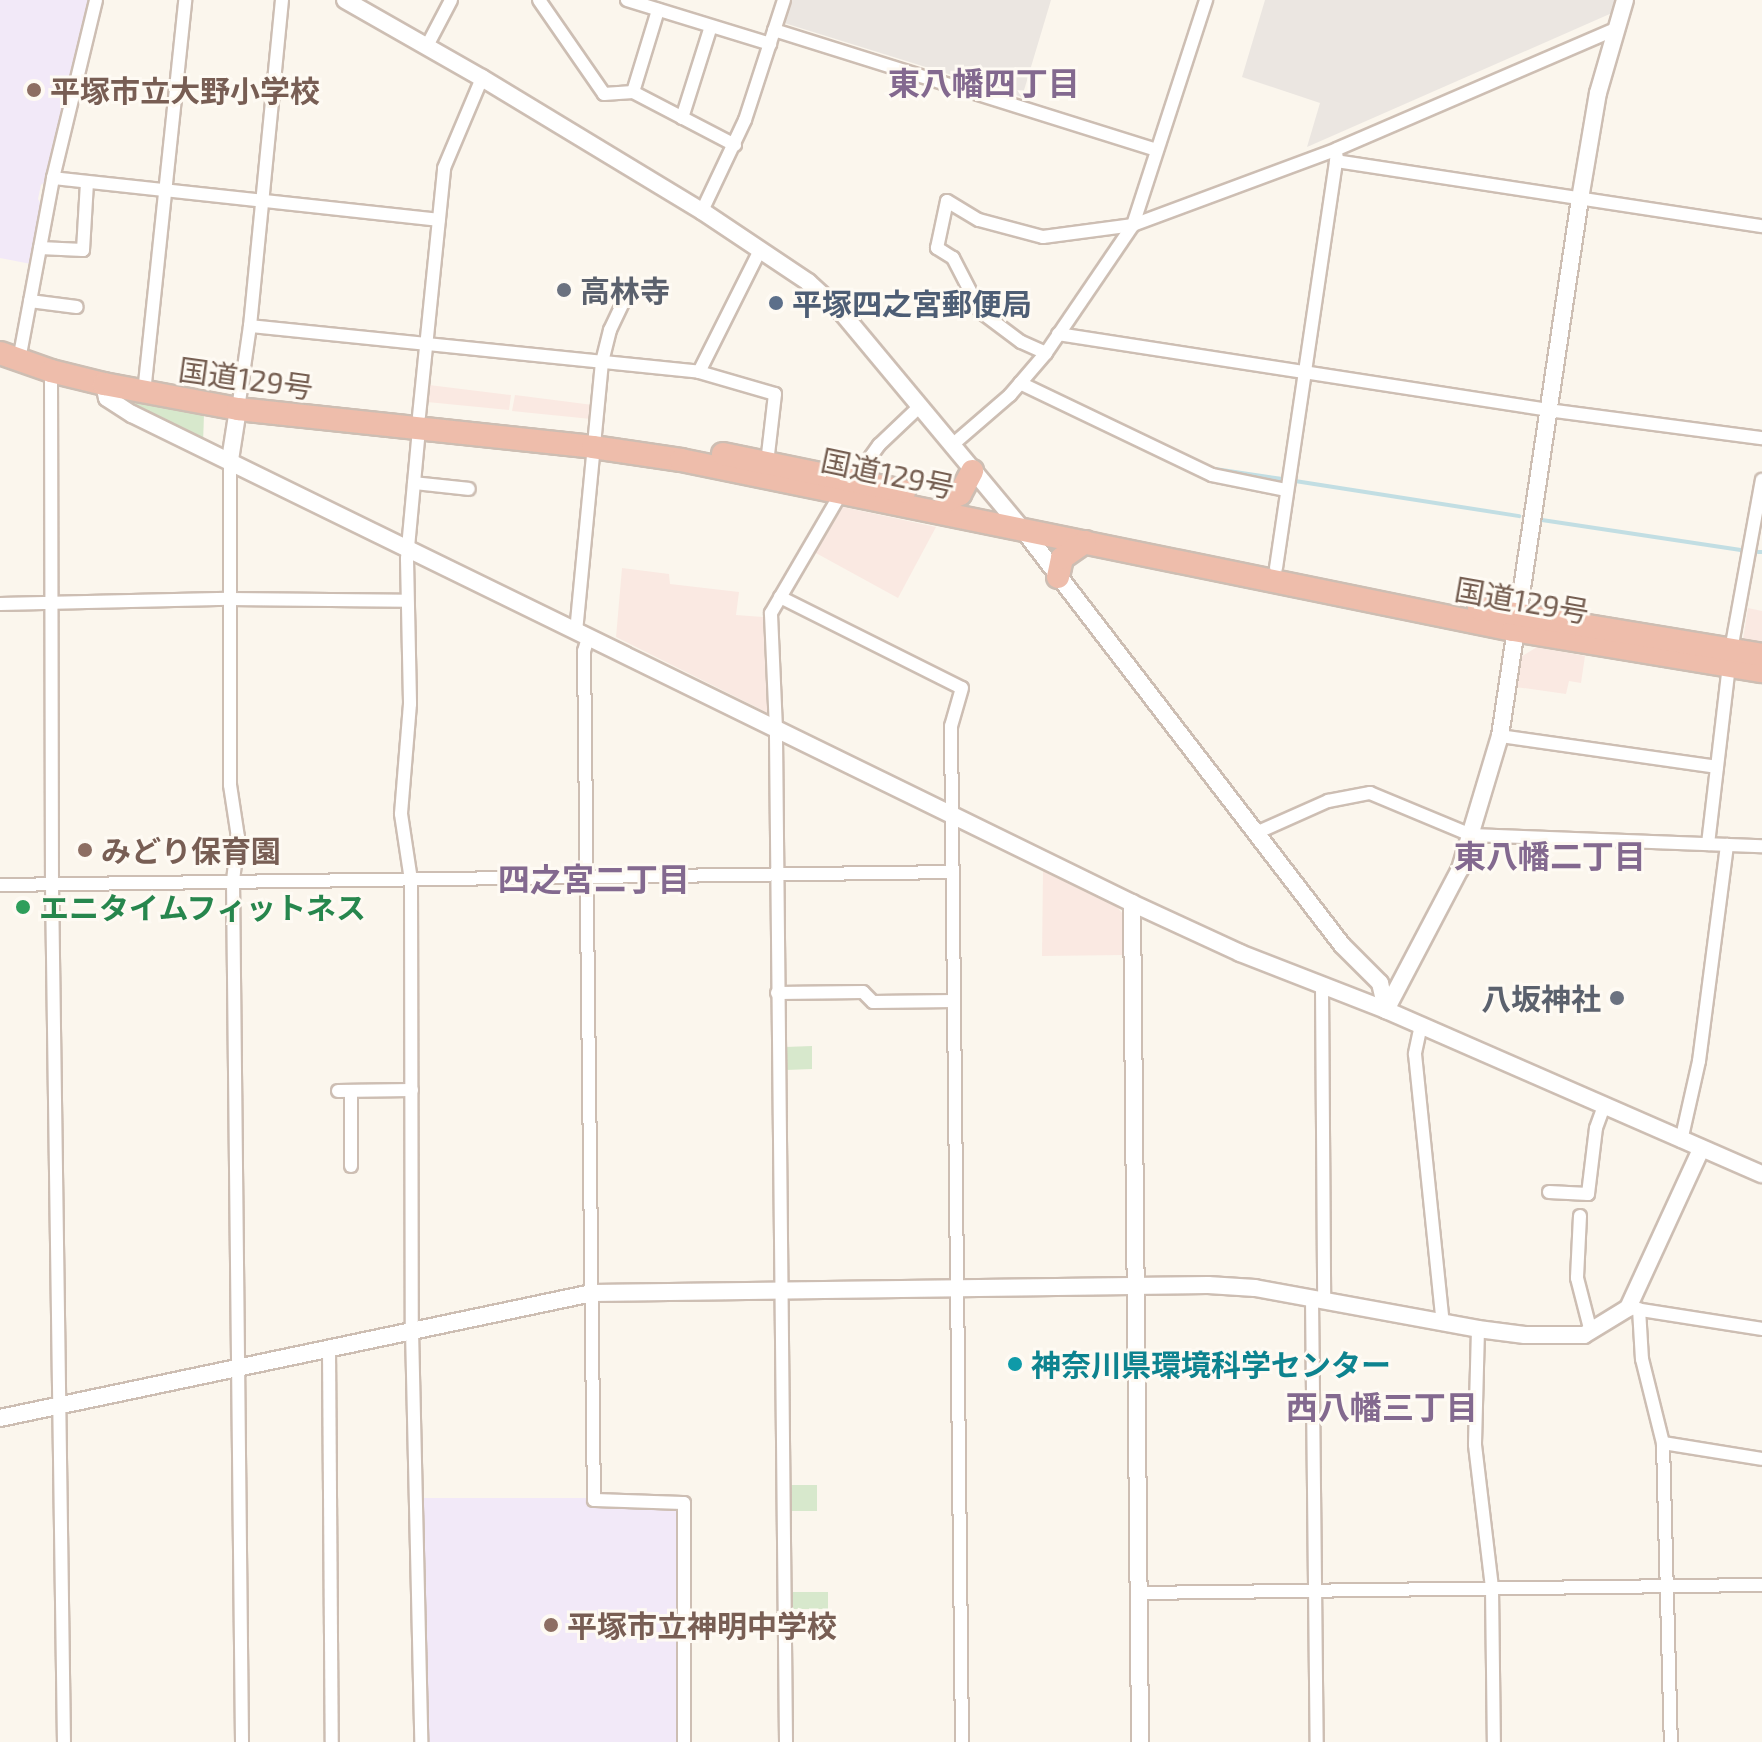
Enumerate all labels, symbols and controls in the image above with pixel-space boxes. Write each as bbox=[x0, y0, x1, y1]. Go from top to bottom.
district label: 東八幡四丁目 bbox=[888, 63, 1080, 101]
place label: 平塚市立大野小学校 bbox=[50, 72, 320, 108]
marker: 平塚市立大野小学校 bbox=[25, 81, 43, 99]
place label: 高林寺 bbox=[580, 272, 670, 308]
marker: 高林寺 bbox=[555, 281, 573, 299]
place label: 平塚四之宮郵便局 bbox=[792, 285, 1032, 321]
marker: 平塚四之宮郵便局 bbox=[767, 294, 785, 312]
street label: 国道129号 bbox=[176, 351, 316, 405]
street label: 国道129号 bbox=[818, 441, 958, 505]
street label: 国道129号 bbox=[1452, 570, 1592, 630]
place label: みどり保育園 bbox=[101, 832, 281, 868]
district label: 東八幡二丁目 bbox=[1454, 836, 1646, 874]
marker: みどり保育園 bbox=[76, 841, 94, 859]
district label: 四之宮二丁目 bbox=[498, 859, 690, 897]
place label: エニタイムフィットネス bbox=[39, 889, 369, 925]
marker: エニタイムフィットネス bbox=[14, 898, 32, 916]
place label: 八坂神社 bbox=[1481, 980, 1601, 1016]
marker: 八坂神社 bbox=[1608, 989, 1626, 1007]
place label: 神奈川県環境科学センター bbox=[1031, 1346, 1391, 1382]
marker: 神奈川県環境科学センター bbox=[1006, 1355, 1024, 1373]
district label: 西八幡三丁目 bbox=[1286, 1387, 1478, 1425]
place label: 平塚市立神明中学校 bbox=[567, 1607, 837, 1643]
marker: 平塚市立神明中学校 bbox=[542, 1616, 560, 1634]

